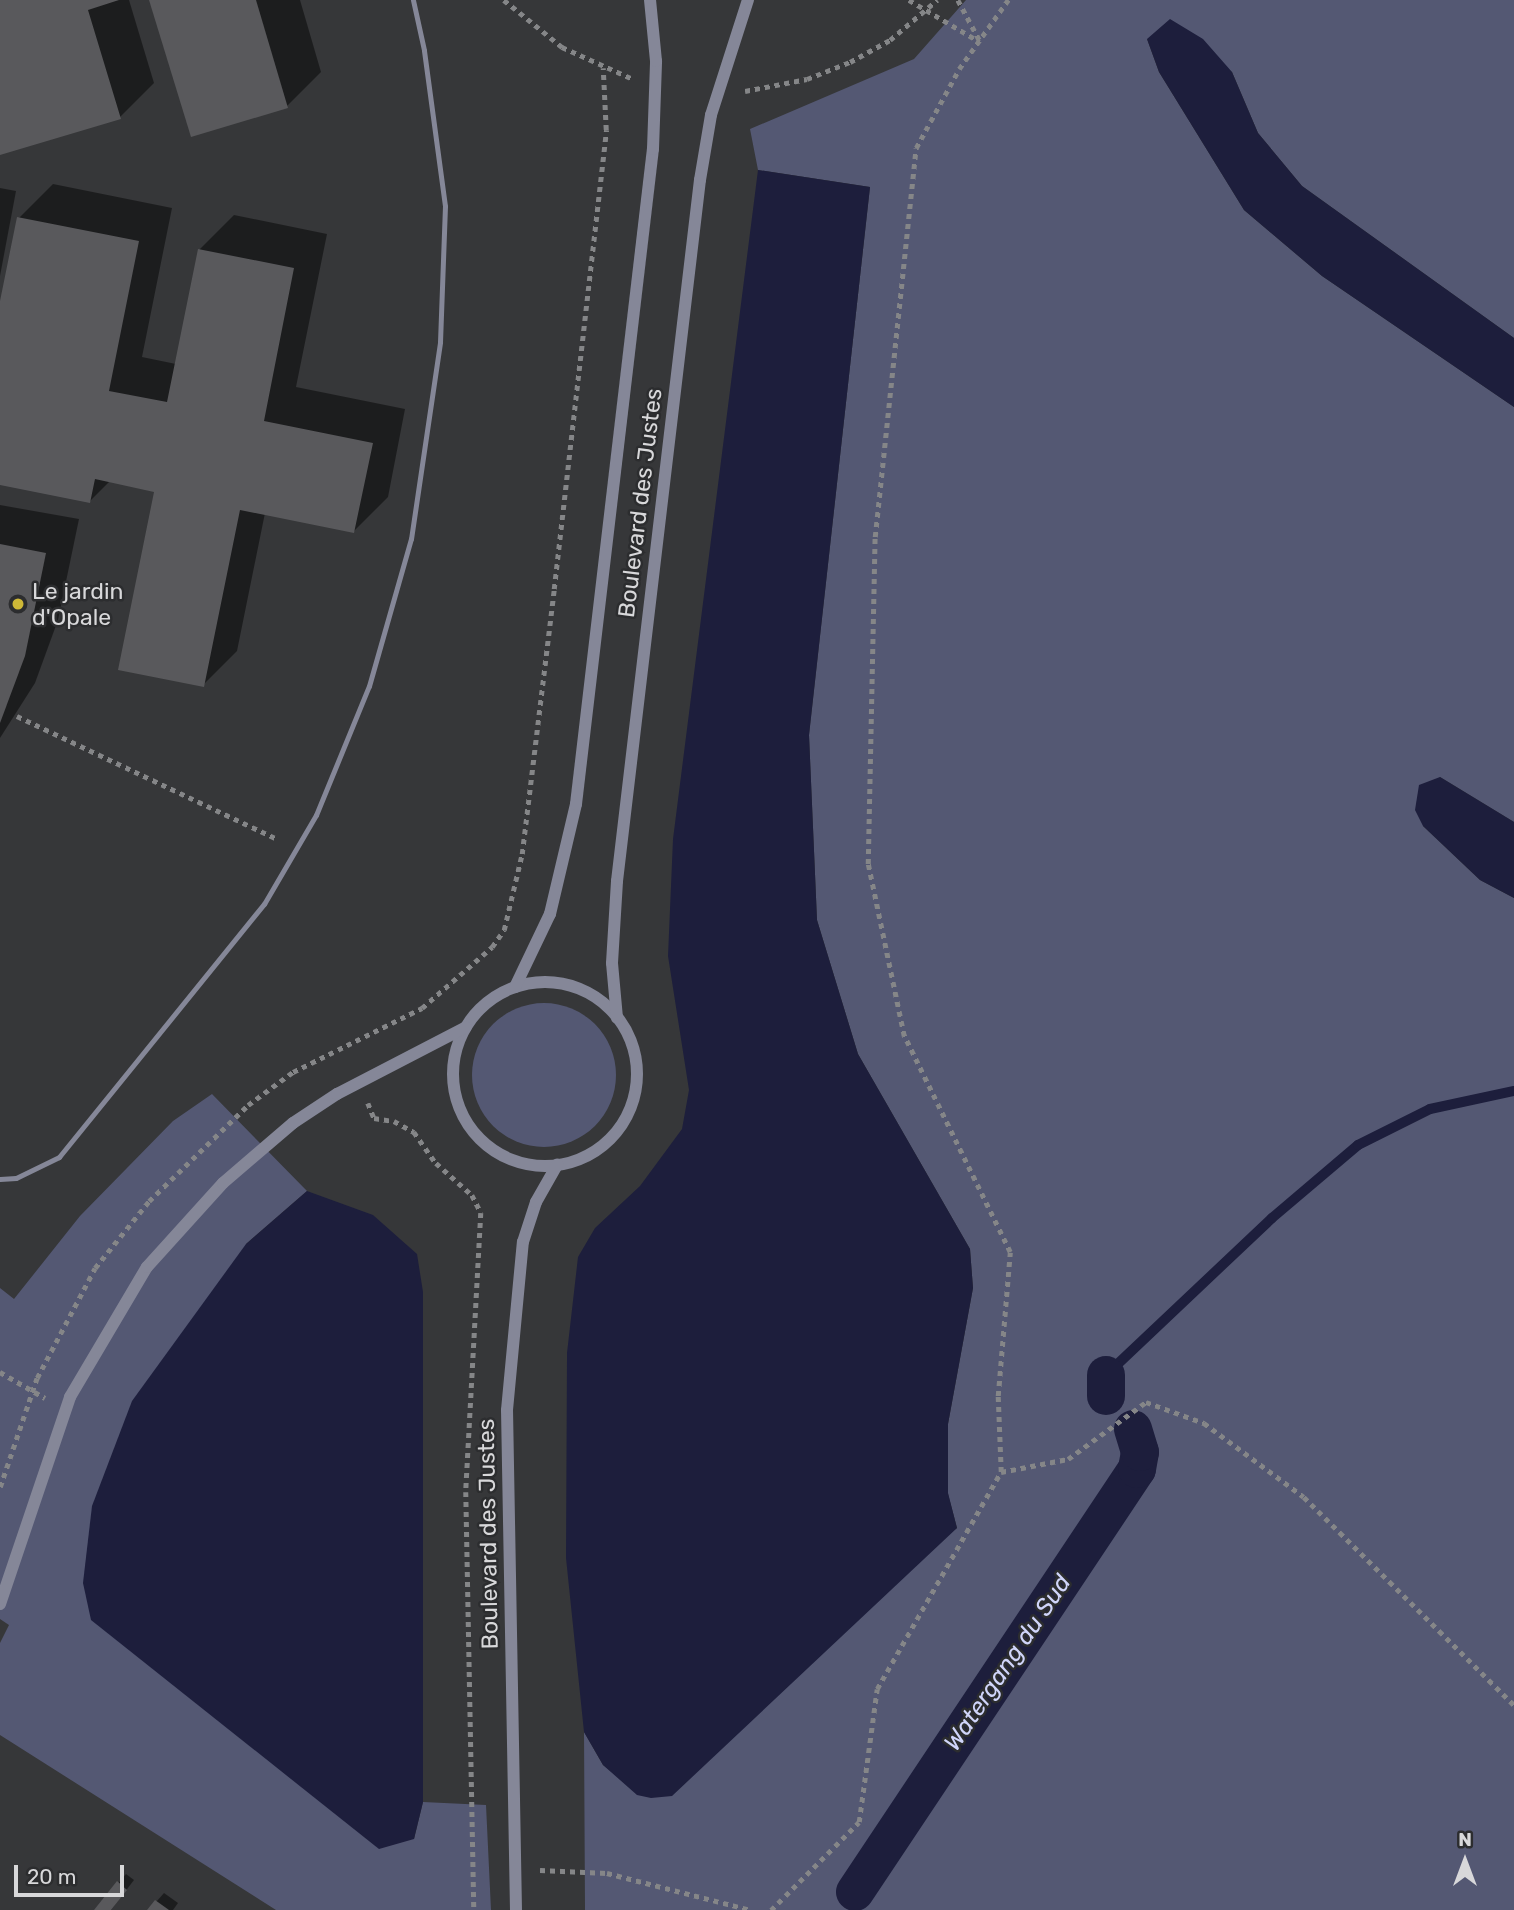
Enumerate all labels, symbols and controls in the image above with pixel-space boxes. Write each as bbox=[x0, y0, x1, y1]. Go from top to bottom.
street label: Boulevard des Justes bbox=[612, 387, 668, 619]
place label: Le jardin d'Opale bbox=[32, 577, 123, 631]
marker: Le jardin d'Opale bbox=[10, 596, 26, 612]
street label: Boulevard des Justes bbox=[472, 1418, 504, 1650]
water label: Watergang du Sud bbox=[938, 1570, 1078, 1756]
north arrow bbox=[1430, 1826, 1500, 1896]
text: N bbox=[1458, 1828, 1472, 1851]
scale bar bbox=[18, 1850, 128, 1894]
text: 20 m bbox=[27, 1864, 76, 1889]

